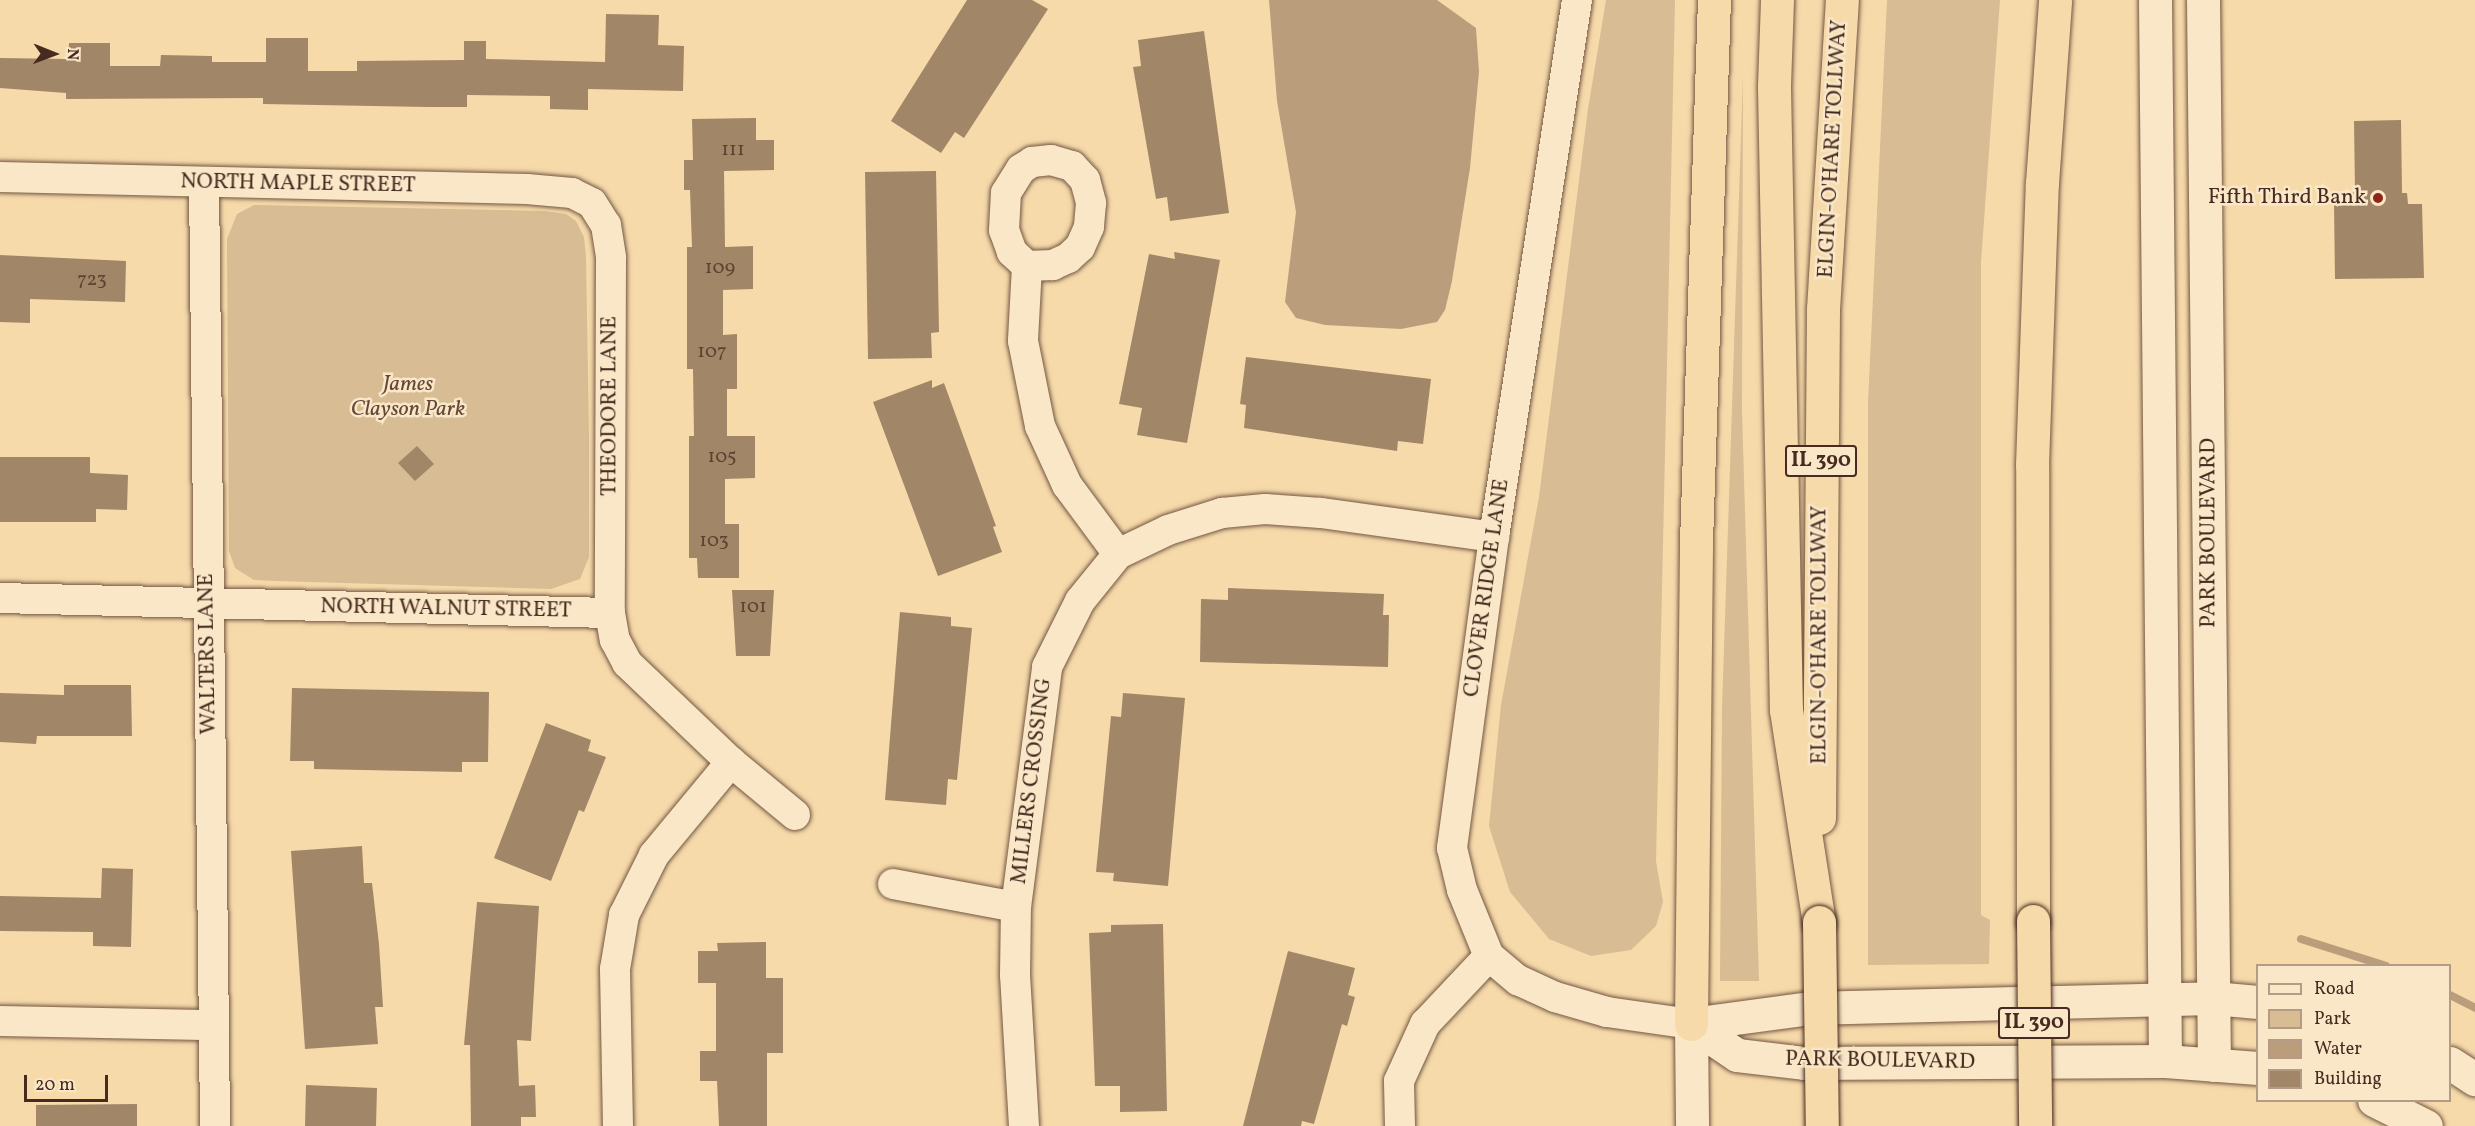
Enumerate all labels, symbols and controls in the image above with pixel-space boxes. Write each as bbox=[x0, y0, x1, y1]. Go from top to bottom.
street label: ELGIN-O'HARE TOLLWAY bbox=[1813, 19, 1853, 279]
north arrow bbox=[24, 24, 84, 84]
text: N bbox=[61, 48, 83, 60]
house number: 111 bbox=[721, 138, 745, 162]
street label: NORTH MAPLE STREET bbox=[180, 169, 416, 199]
place label: Fifth Third Bank bbox=[2207, 185, 2366, 211]
marker: Fifth Third Bank bbox=[2371, 191, 2385, 205]
house number: 109 bbox=[705, 256, 735, 280]
house number: 723 bbox=[77, 268, 107, 292]
street label: THEODORE LANE bbox=[597, 316, 623, 496]
house number: 107 bbox=[697, 340, 727, 364]
park label: James Clayson Park bbox=[351, 371, 465, 422]
street label: PARK BOULEVARD bbox=[2196, 438, 2222, 628]
road number: IL 390 bbox=[1785, 443, 1857, 479]
house number: 105 bbox=[707, 445, 737, 469]
street label: CLOVER RIDGE LANE bbox=[1459, 477, 1515, 699]
street label: ELGIN-O'HARE TOLLWAY bbox=[1807, 505, 1833, 765]
house number: 103 bbox=[699, 529, 729, 553]
street label: WALTERS LANE bbox=[193, 573, 223, 735]
street label: NORTH WALNUT STREET bbox=[319, 594, 573, 624]
house number: 101 bbox=[739, 595, 767, 619]
street label: MILLERS CROSSING bbox=[1006, 676, 1058, 886]
legend bbox=[2256, 964, 2451, 1102]
text: Road bbox=[2314, 977, 2355, 1002]
road number: IL 390 bbox=[1998, 1005, 2070, 1041]
text: Park bbox=[2314, 1007, 2351, 1032]
text: Water bbox=[2314, 1037, 2362, 1062]
street label: PARK BOULEVARD bbox=[1785, 1046, 1975, 1076]
scale bar bbox=[27, 1063, 111, 1101]
text: Building bbox=[2314, 1067, 2382, 1092]
text: 20 m bbox=[35, 1073, 75, 1098]

